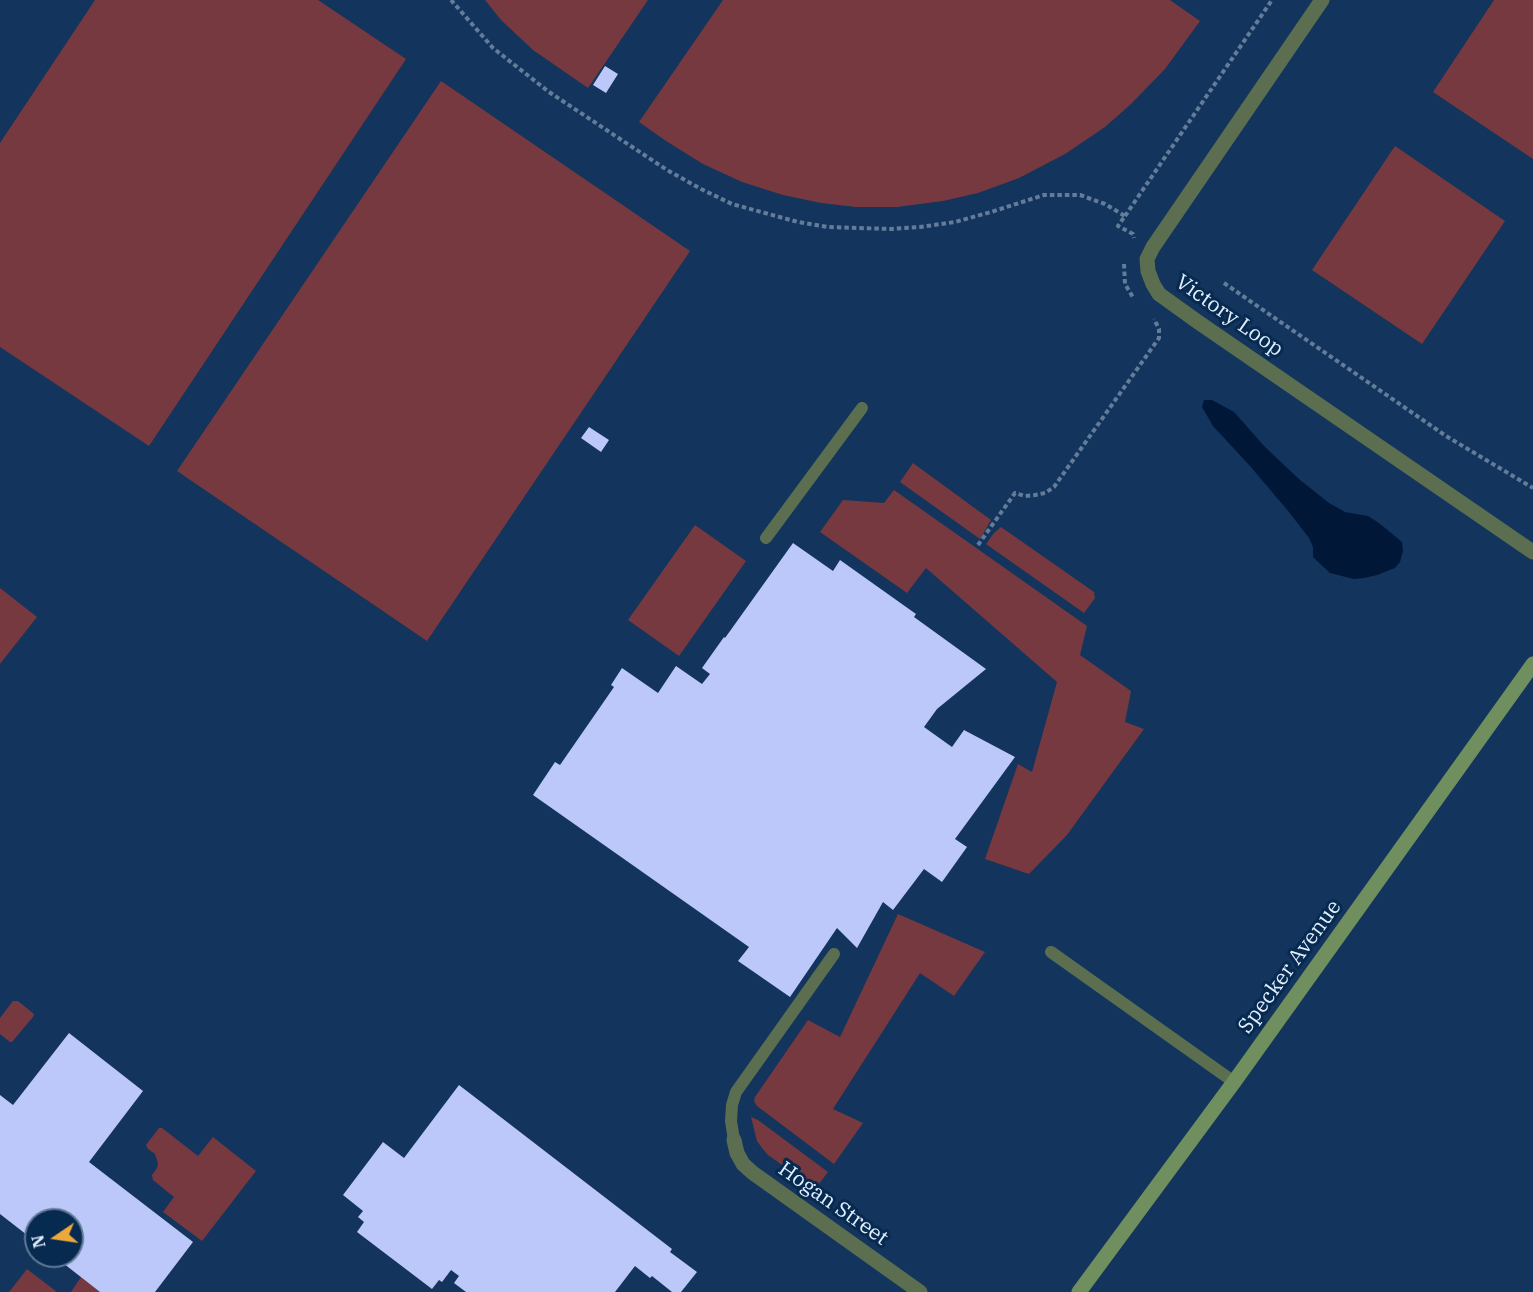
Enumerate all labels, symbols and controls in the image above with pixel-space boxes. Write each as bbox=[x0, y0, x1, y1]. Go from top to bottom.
street label: Victory Loop bbox=[1170, 270, 1288, 362]
street label: Specker Avenue bbox=[1233, 895, 1347, 1039]
street label: Hogan Street bbox=[773, 1157, 893, 1251]
north arrow bbox=[24, 1208, 84, 1268]
text: N bbox=[27, 1233, 50, 1250]

